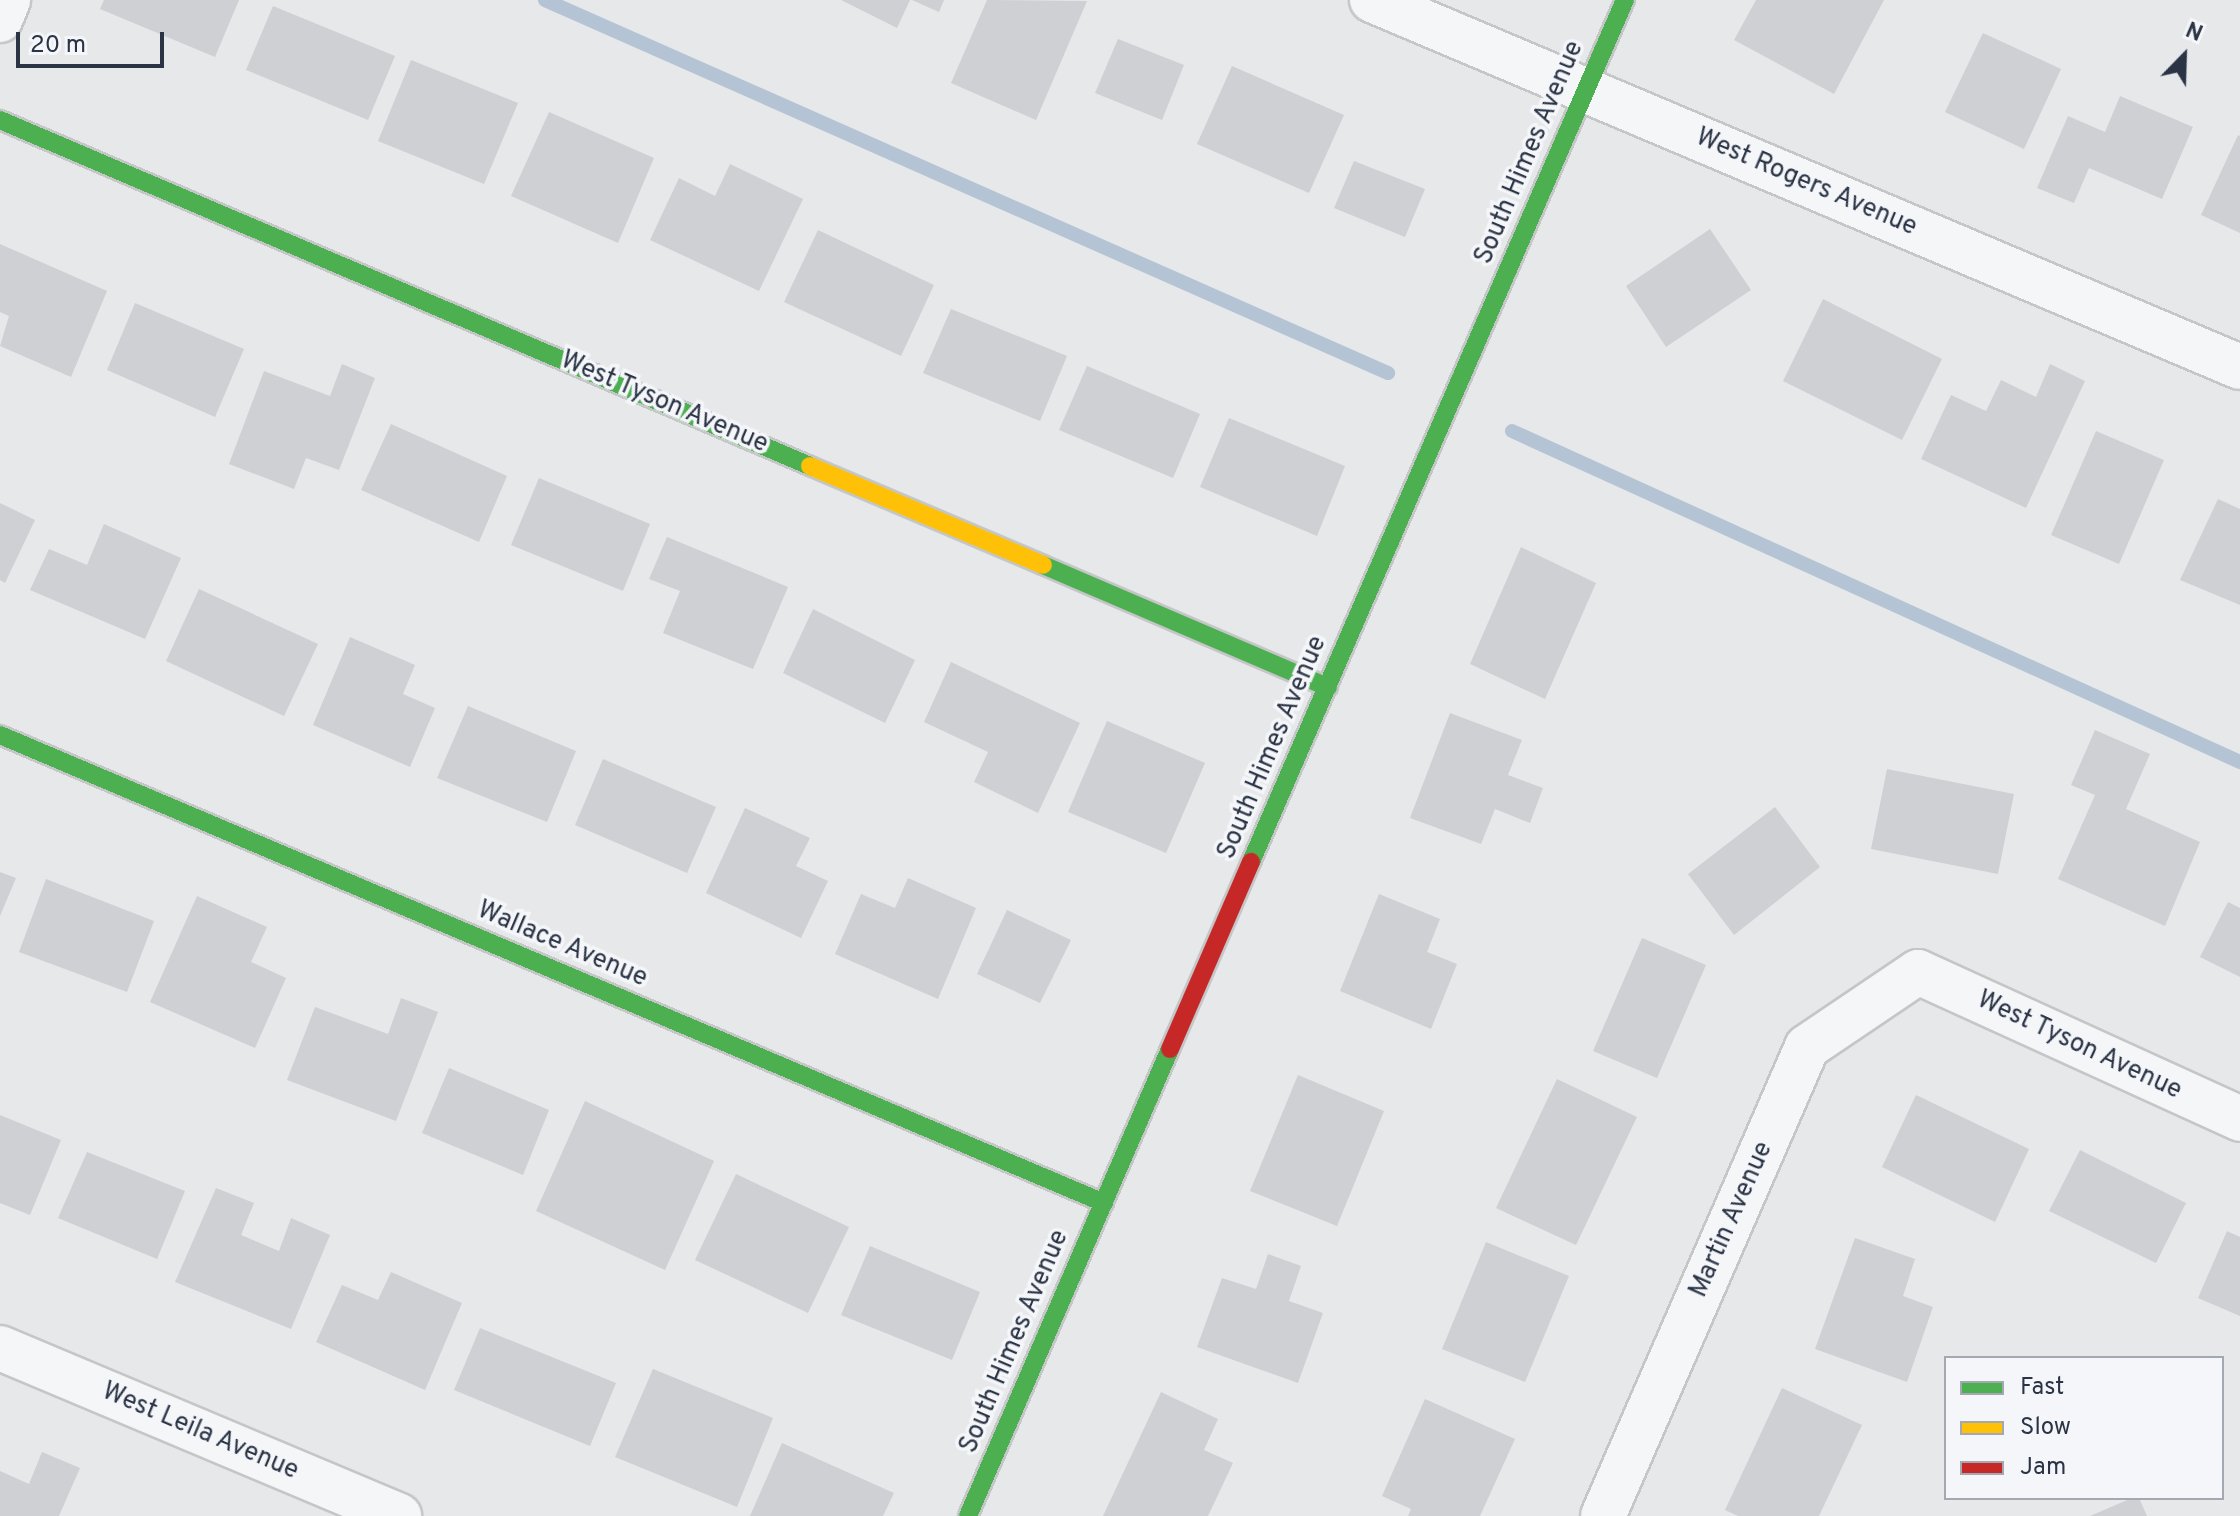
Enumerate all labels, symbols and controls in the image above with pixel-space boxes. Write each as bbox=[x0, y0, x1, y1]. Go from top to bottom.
scale bar bbox=[20, 16, 168, 66]
north arrow bbox=[2144, 16, 2224, 96]
text: N bbox=[2181, 18, 2206, 49]
text: 20 m bbox=[30, 31, 86, 61]
street label: South Himes Avenue bbox=[1469, 36, 1591, 270]
street label: West Rogers Avenue bbox=[1690, 122, 1922, 244]
street label: West Tyson Avenue bbox=[555, 345, 773, 461]
street label: South Himes Avenue bbox=[1212, 631, 1334, 865]
street label: Wallace Avenue bbox=[472, 895, 652, 995]
street label: West Tyson Avenue bbox=[1971, 984, 2187, 1108]
street label: Martin Avenue bbox=[1684, 1137, 1780, 1303]
street label: South Himes Avenue bbox=[954, 1225, 1076, 1459]
legend bbox=[1944, 1356, 2224, 1500]
text: Fast bbox=[2020, 1373, 2064, 1403]
street label: West Leila Avenue bbox=[97, 1376, 303, 1488]
text: Slow bbox=[2020, 1413, 2071, 1443]
text: Jam bbox=[2020, 1453, 2066, 1483]

